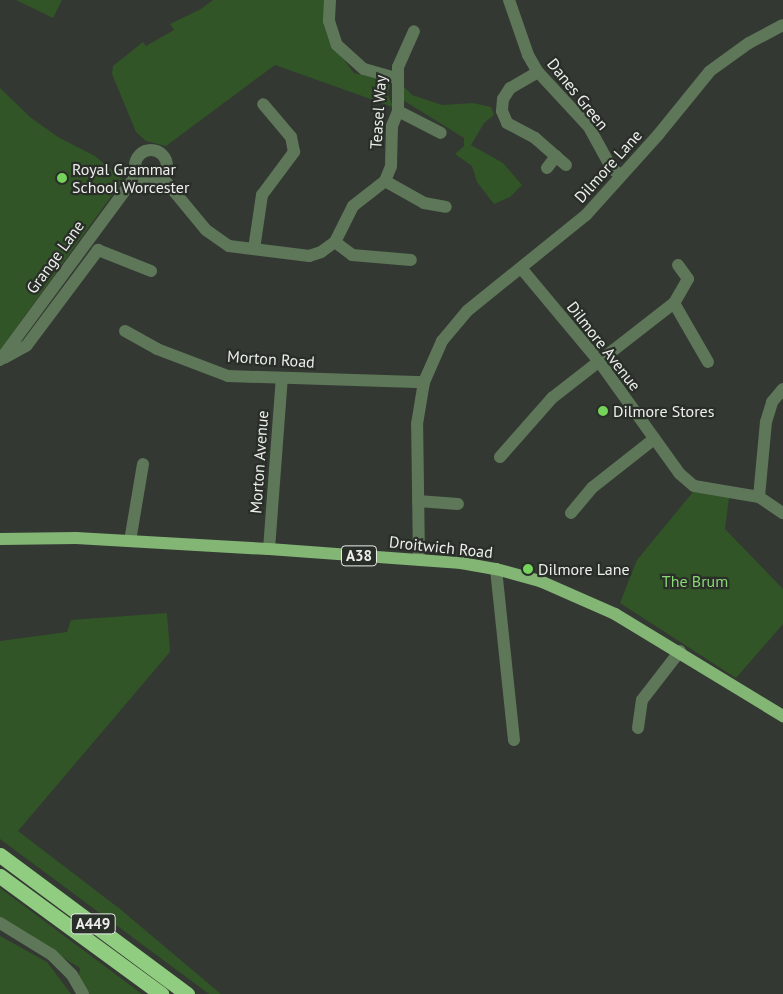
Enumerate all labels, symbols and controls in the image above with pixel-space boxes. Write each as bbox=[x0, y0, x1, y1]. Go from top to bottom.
street label: Danes Green bbox=[543, 54, 613, 134]
street label: Teasel Way bbox=[366, 74, 390, 150]
street label: Dilmore Lane bbox=[570, 126, 646, 206]
place label: Royal Grammar School Worcester bbox=[72, 159, 190, 197]
marker: Royal Grammar School Worcester bbox=[56, 172, 68, 184]
street label: Grange Lane bbox=[22, 217, 88, 297]
street label: Dilmore Avenue bbox=[563, 297, 645, 395]
street label: Morton Road bbox=[227, 346, 315, 372]
place label: Dilmore Stores bbox=[613, 401, 714, 421]
marker: Dilmore Stores bbox=[597, 405, 609, 417]
street label: Morton Avenue bbox=[246, 409, 272, 515]
street label: Droitwich Road bbox=[388, 532, 494, 562]
road number: A38 bbox=[340, 544, 378, 568]
place label: Dilmore Lane bbox=[538, 559, 630, 579]
marker: Dilmore Lane bbox=[522, 563, 534, 575]
park label: The Brum bbox=[662, 571, 728, 591]
road number: A449 bbox=[70, 912, 116, 936]

